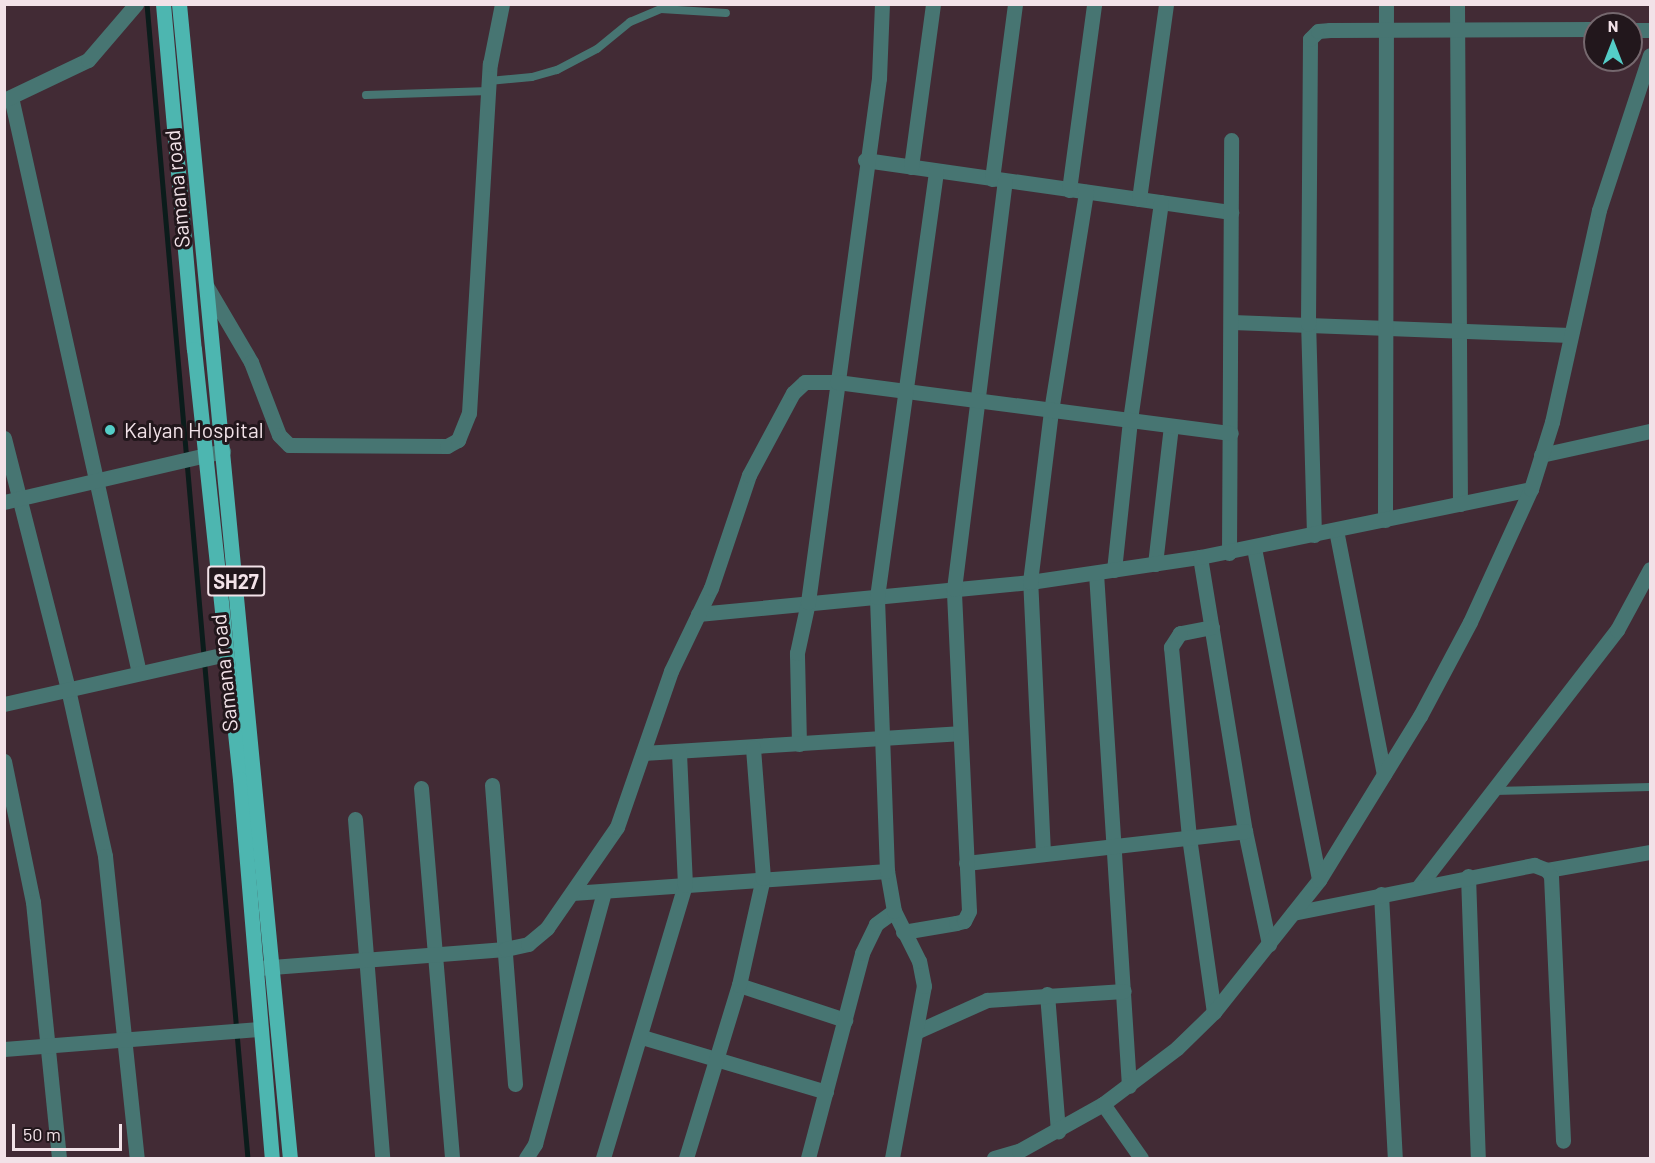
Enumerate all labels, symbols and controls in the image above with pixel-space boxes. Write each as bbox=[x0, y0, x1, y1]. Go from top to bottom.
north arrow bbox=[1583, 12, 1643, 72]
text: N bbox=[1608, 16, 1618, 35]
street label: Samana road bbox=[159, 129, 195, 249]
place label: Kalyan Hospital bbox=[124, 417, 264, 443]
marker: Kalyan Hospital bbox=[101, 421, 119, 439]
road number: SH27 bbox=[206, 564, 266, 598]
street label: Samana road bbox=[205, 613, 243, 733]
scale bar bbox=[15, 1112, 124, 1150]
text: 50 m bbox=[23, 1123, 61, 1145]

